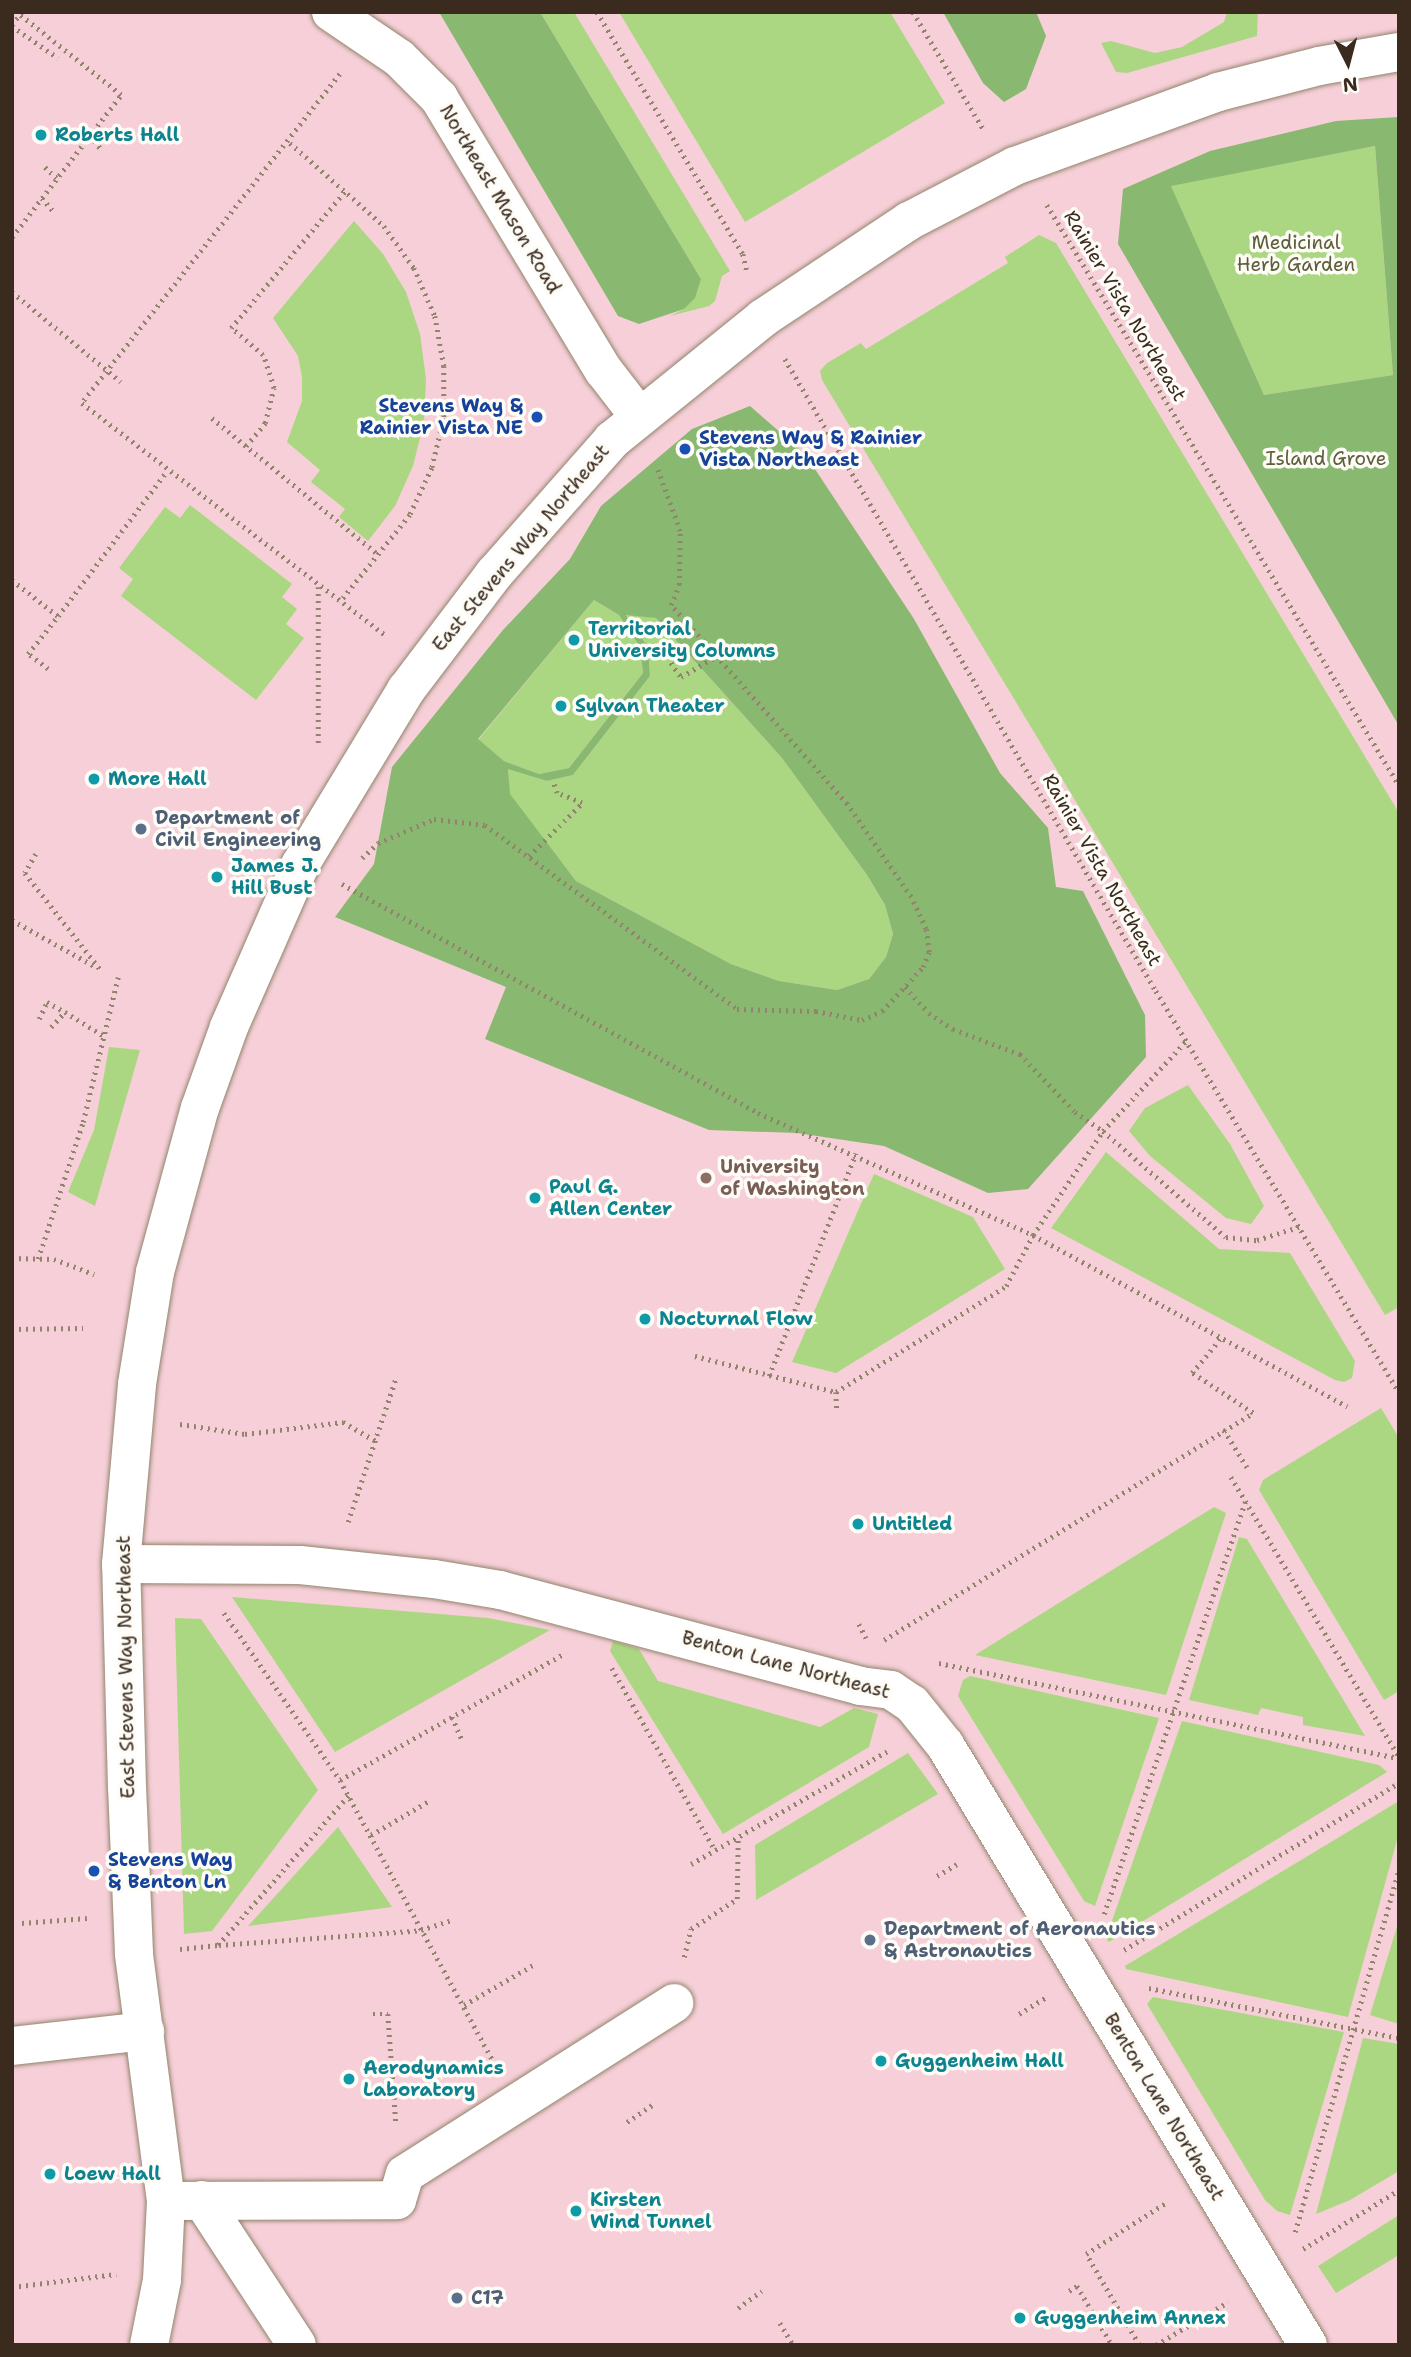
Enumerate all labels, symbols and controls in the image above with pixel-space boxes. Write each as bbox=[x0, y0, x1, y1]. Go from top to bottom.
north arrow bbox=[1313, 28, 1383, 98]
text: N bbox=[1341, 71, 1359, 98]
street label: Northeast Mason Road bbox=[435, 100, 565, 298]
place label: Roberts Hall bbox=[55, 124, 179, 146]
marker: Roberts Hall bbox=[33, 127, 49, 143]
street label: Rainier Vista Northeast bbox=[1059, 207, 1191, 405]
park label: Medicinal Herb Garden bbox=[1237, 232, 1355, 276]
place label: Stevens Way & Rainier Vista NE bbox=[359, 395, 523, 439]
marker: Stevens Way & Rainier Vista NE bbox=[529, 409, 545, 425]
place label: Stevens Way & Rainier Vista Northeast bbox=[699, 427, 922, 471]
street label: East Stevens Way Northeast bbox=[428, 440, 614, 656]
marker: Stevens Way & Rainier Vista Northeast bbox=[677, 441, 693, 457]
park label: Island Grove bbox=[1265, 448, 1387, 470]
place label: Territorial University Columns bbox=[588, 618, 776, 662]
marker: Territorial University Columns bbox=[566, 632, 582, 648]
place label: Sylvan Theater bbox=[575, 695, 725, 717]
marker: Sylvan Theater bbox=[553, 698, 569, 714]
place label: More Hall bbox=[108, 768, 207, 790]
street label: Rainier Vista Northeast bbox=[1038, 770, 1166, 970]
marker: More Hall bbox=[86, 771, 102, 787]
place label: Department of Civil Engineering bbox=[155, 807, 321, 851]
marker: Department of Civil Engineering bbox=[133, 821, 149, 837]
place label: James J. Hill Bust bbox=[231, 855, 318, 899]
marker: James J. Hill Bust bbox=[209, 869, 225, 885]
place label: University of Washington bbox=[720, 1156, 865, 1200]
marker: University of Washington bbox=[698, 1170, 714, 1186]
place label: Paul G. Allen Center bbox=[549, 1176, 672, 1220]
marker: Paul G. Allen Center bbox=[527, 1190, 543, 1206]
place label: Nocturnal Flow bbox=[659, 1308, 813, 1330]
marker: Nocturnal Flow bbox=[637, 1311, 653, 1327]
place label: Untitled bbox=[872, 1513, 952, 1535]
marker: Untitled bbox=[850, 1516, 866, 1532]
street label: East Stevens Way Northeast bbox=[112, 1535, 140, 1799]
street label: Benton Lane Northeast bbox=[679, 1626, 893, 1704]
place label: Stevens Way & Benton Ln bbox=[108, 1849, 233, 1893]
marker: Stevens Way & Benton Ln bbox=[86, 1863, 102, 1879]
place label: Department of Aeronautics & Astronautics bbox=[884, 1918, 1155, 1962]
marker: Department of Aeronautics & Astronautics bbox=[862, 1932, 878, 1948]
street label: Benton Lane Northeast bbox=[1099, 2009, 1229, 2205]
place label: Guggenheim Hall bbox=[895, 2050, 1064, 2072]
marker: Guggenheim Hall bbox=[873, 2053, 889, 2069]
place label: Aerodynamics Laboratory bbox=[363, 2057, 504, 2101]
marker: Aerodynamics Laboratory bbox=[341, 2071, 357, 2087]
place label: Loew Hall bbox=[64, 2163, 161, 2185]
marker: Loew Hall bbox=[42, 2166, 58, 2182]
place label: Kirsten Wind Tunnel bbox=[590, 2189, 712, 2233]
marker: Kirsten Wind Tunnel bbox=[568, 2203, 584, 2219]
place label: C17 bbox=[471, 2287, 504, 2309]
marker: C17 bbox=[449, 2290, 465, 2306]
place label: Guggenheim Annex bbox=[1034, 2307, 1226, 2329]
marker: Guggenheim Annex bbox=[1012, 2310, 1028, 2326]

